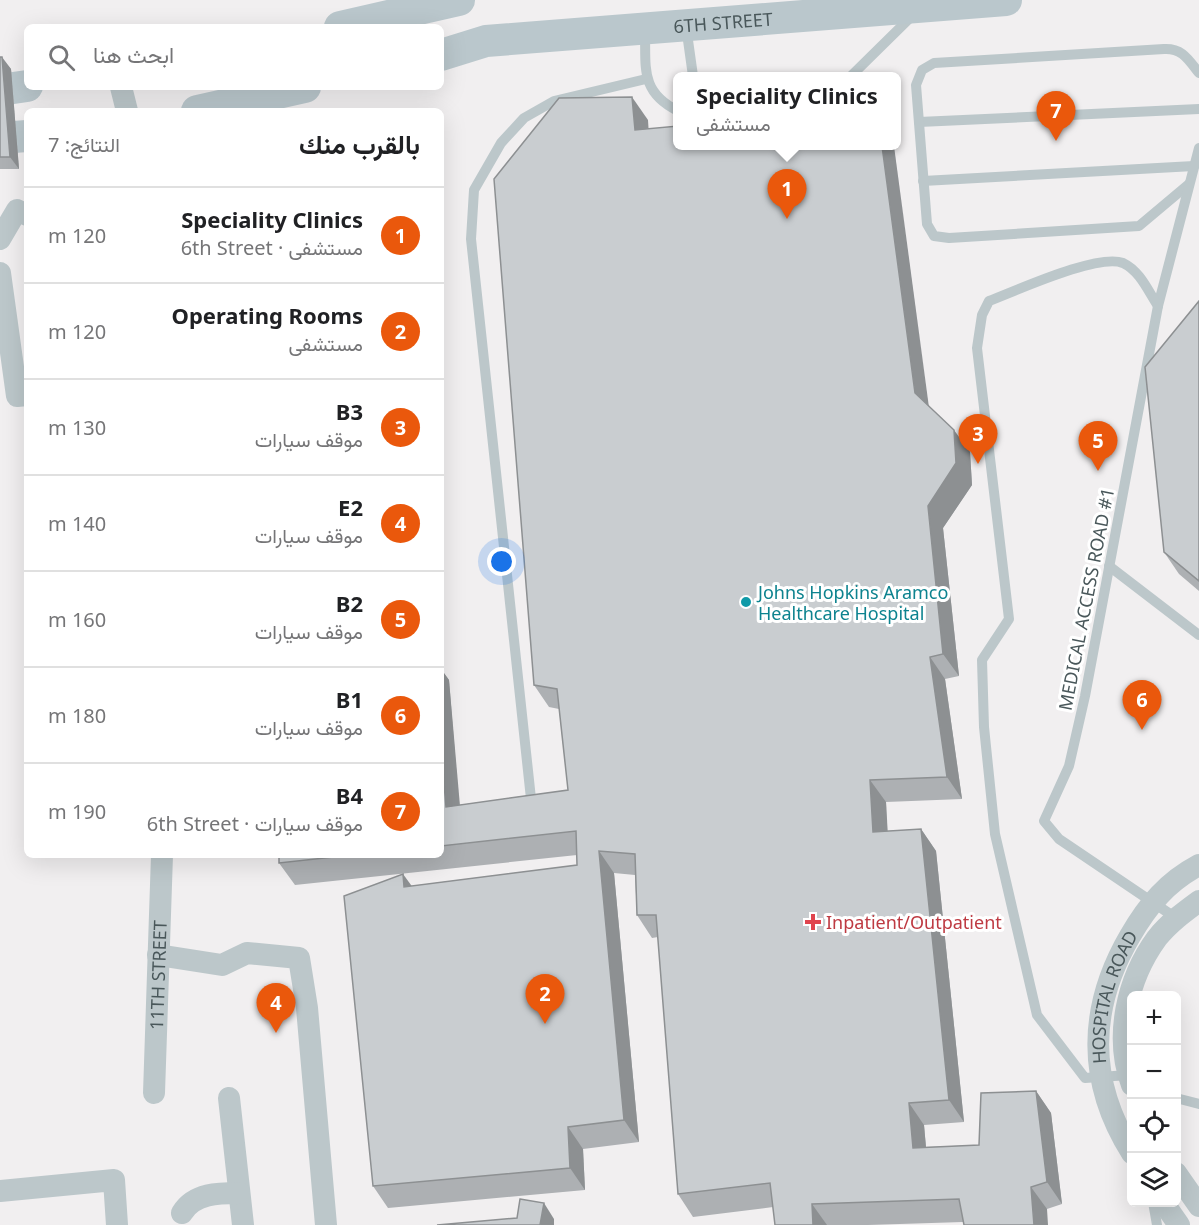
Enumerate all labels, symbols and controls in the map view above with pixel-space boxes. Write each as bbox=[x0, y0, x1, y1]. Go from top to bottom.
street label: 6TH STREET bbox=[673, 6, 774, 38]
search box bbox=[24, 24, 444, 90]
text: ابحث هنا bbox=[93, 39, 174, 69]
icon: search bbox=[45, 41, 78, 74]
popup bbox=[673, 72, 901, 150]
text: Speciality Clinics bbox=[696, 80, 878, 110]
pin: 7 bbox=[1036, 92, 1076, 141]
text: مستشفى bbox=[696, 110, 771, 137]
text: بالقرب منك bbox=[299, 126, 420, 162]
text: النتائج: 7 bbox=[48, 131, 120, 158]
pin: 1 bbox=[768, 170, 806, 219]
text: Speciality Clinics bbox=[181, 204, 363, 234]
text: 120 m bbox=[48, 222, 106, 249]
text: 1 bbox=[395, 222, 406, 249]
text: مستشفى · 6th Street bbox=[181, 234, 363, 261]
text: Operating Rooms bbox=[172, 300, 363, 330]
text: 120 m bbox=[48, 318, 106, 345]
text: 2 bbox=[395, 318, 406, 345]
text: مستشفى bbox=[288, 330, 363, 357]
text: B3 bbox=[336, 396, 363, 426]
text: 130 m bbox=[48, 414, 106, 441]
text: 3 bbox=[395, 414, 406, 441]
pin: 3 bbox=[958, 414, 998, 464]
pin: 5 bbox=[1078, 422, 1118, 471]
text: موقف سيارات bbox=[255, 426, 363, 453]
street label: MEDICAL ACCESS ROAD #1 bbox=[1053, 485, 1119, 713]
text: E2 bbox=[338, 492, 363, 522]
text: 140 m bbox=[48, 510, 106, 537]
text: 4 bbox=[395, 510, 406, 537]
text: موقف سيارات bbox=[255, 522, 363, 549]
your location bbox=[487, 547, 516, 576]
place label: Johns Hopkins Aramco Healthcare Hospital bbox=[756, 580, 948, 625]
text: B2 bbox=[336, 588, 363, 618]
marker: Johns Hopkins Aramco Healthcare Hospital bbox=[739, 595, 753, 609]
text: 160 m bbox=[48, 606, 106, 633]
text: 5 bbox=[395, 606, 406, 633]
text: موقف سيارات bbox=[255, 618, 363, 645]
pin: 6 bbox=[1122, 680, 1162, 730]
text: B1 bbox=[336, 684, 363, 714]
text: 180 m bbox=[48, 702, 106, 729]
text: 6 bbox=[395, 702, 406, 729]
text: موقف سيارات bbox=[255, 714, 363, 741]
text: B4 bbox=[336, 780, 363, 810]
text: 190 m bbox=[48, 798, 106, 825]
text: 7 bbox=[395, 798, 406, 825]
text: موقف سيارات · 6th Street bbox=[147, 810, 363, 837]
place label: Inpatient/Outpatient bbox=[826, 910, 1002, 934]
marker: Inpatient/Outpatient bbox=[804, 913, 822, 931]
street label: 11TH STREET bbox=[144, 920, 172, 1030]
street label: HOSPITAL ROAD bbox=[1086, 926, 1143, 1065]
pin: 2 bbox=[526, 974, 564, 1024]
pin: 4 bbox=[256, 984, 296, 1033]
map controls bbox=[1127, 991, 1181, 1207]
button: + bbox=[1127, 991, 1181, 1045]
button: − bbox=[1127, 1045, 1181, 1099]
button: locate bbox=[1127, 1099, 1181, 1153]
button: layers bbox=[1127, 1153, 1181, 1207]

